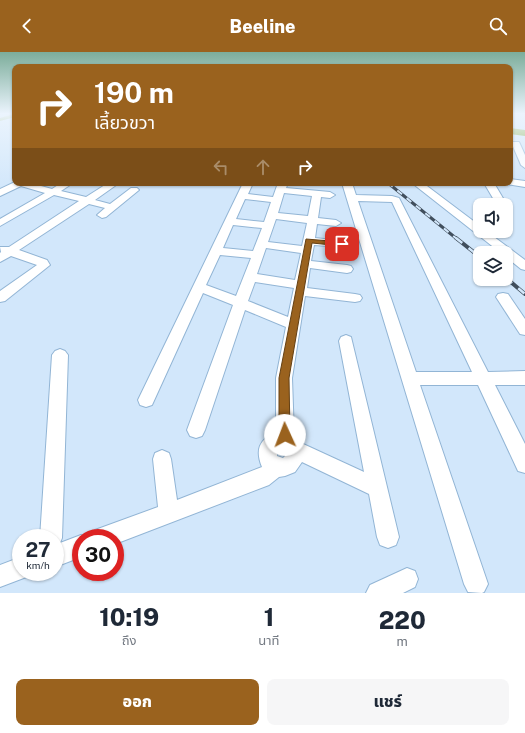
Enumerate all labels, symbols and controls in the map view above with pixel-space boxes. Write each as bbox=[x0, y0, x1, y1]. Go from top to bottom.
icon: back bbox=[16, 15, 38, 37]
icon: search bbox=[487, 15, 509, 37]
text: Beeline bbox=[230, 16, 295, 37]
text: 190 m bbox=[94, 76, 174, 109]
icon: right bbox=[28, 80, 80, 132]
text: เลี้ยวขวา bbox=[94, 112, 155, 133]
icon: left bbox=[210, 156, 232, 178]
icon: ahead bbox=[252, 156, 274, 178]
icon: right bbox=[294, 156, 316, 178]
map controls bbox=[473, 198, 513, 286]
button: sound bbox=[473, 198, 513, 238]
pin bbox=[325, 227, 359, 261]
icon: arrive bbox=[331, 233, 353, 255]
button: layers bbox=[473, 246, 513, 286]
position arrow bbox=[264, 414, 306, 456]
speed limit sign: 30 bbox=[72, 529, 124, 581]
text: 27 bbox=[25, 538, 51, 562]
text: km/h bbox=[26, 559, 50, 571]
text: 10:19 bbox=[99, 603, 159, 631]
text: 1 bbox=[264, 603, 274, 631]
text: 220 bbox=[379, 606, 426, 634]
text: ถึง bbox=[122, 633, 137, 648]
text: นาที bbox=[258, 633, 280, 648]
text: m bbox=[397, 634, 408, 649]
button: ออก bbox=[16, 679, 259, 725]
button: แชร์ bbox=[267, 679, 509, 725]

